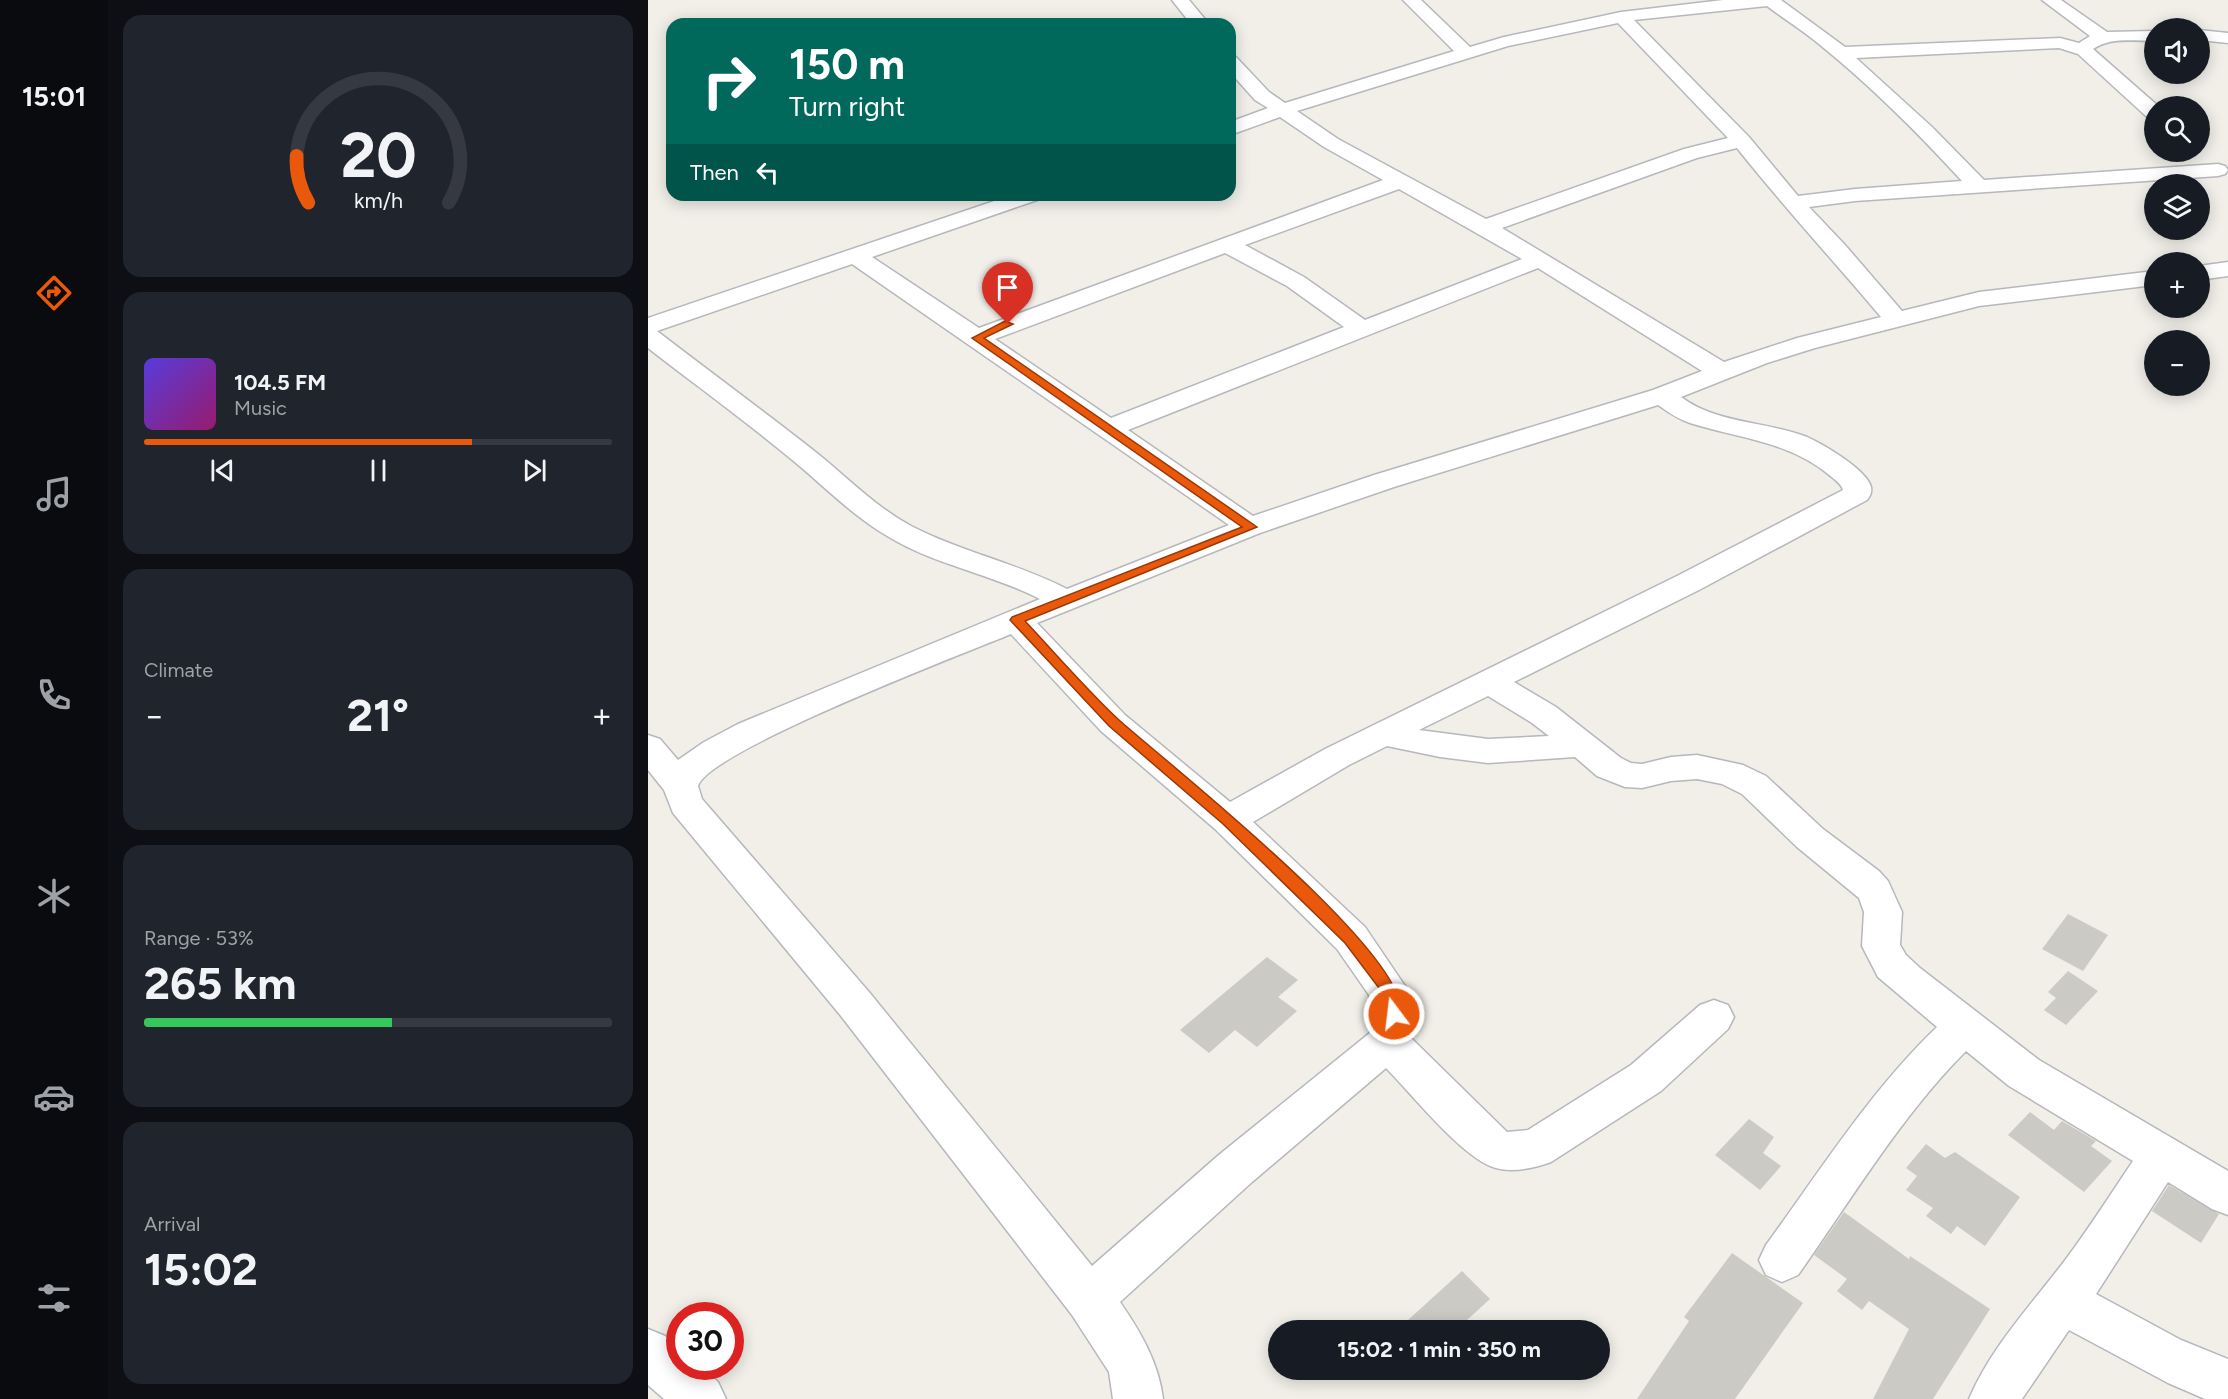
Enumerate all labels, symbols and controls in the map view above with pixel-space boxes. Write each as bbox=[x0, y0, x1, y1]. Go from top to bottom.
map controls bbox=[2144, 18, 2210, 396]
button: sound bbox=[2144, 18, 2210, 84]
text: 150 m bbox=[789, 39, 905, 90]
icon: right bbox=[690, 42, 768, 120]
text: 15:01 bbox=[22, 80, 86, 113]
text: Turn right bbox=[789, 90, 905, 123]
button: search bbox=[2144, 96, 2210, 162]
text: 20 bbox=[340, 118, 416, 193]
icon: left bbox=[751, 156, 784, 189]
text: Then bbox=[690, 159, 739, 186]
button: layers bbox=[2144, 174, 2210, 240]
text: km/h bbox=[354, 188, 402, 213]
button: + bbox=[2144, 252, 2210, 318]
pin bbox=[982, 262, 1033, 324]
icon: arrive bbox=[991, 271, 1024, 304]
icon: directions bbox=[33, 272, 75, 314]
button: − bbox=[2144, 330, 2210, 396]
text: 104.5 FM bbox=[234, 369, 326, 396]
text: Music bbox=[234, 396, 287, 420]
icon: previous bbox=[206, 454, 239, 487]
icon: pause bbox=[362, 454, 395, 487]
icon: next bbox=[518, 454, 551, 487]
icon: music bbox=[33, 473, 75, 515]
text: Climate bbox=[144, 658, 213, 682]
icon: phone bbox=[33, 674, 75, 716]
text: 21° bbox=[347, 688, 409, 742]
text: − bbox=[144, 696, 165, 735]
text: + bbox=[591, 696, 612, 735]
icon: climate bbox=[33, 875, 75, 917]
text: Range · 53% bbox=[144, 926, 254, 950]
text: 265 km bbox=[144, 956, 296, 1010]
position arrow bbox=[1362, 982, 1426, 1046]
icon: car bbox=[33, 1076, 75, 1118]
text: Arrival bbox=[144, 1212, 200, 1236]
text: 15:02 bbox=[144, 1242, 258, 1296]
icon: filters bbox=[33, 1277, 75, 1319]
speed limit sign: 30 bbox=[666, 1302, 744, 1380]
text: 15:02 · 1 min · 350 m bbox=[1337, 1336, 1541, 1363]

